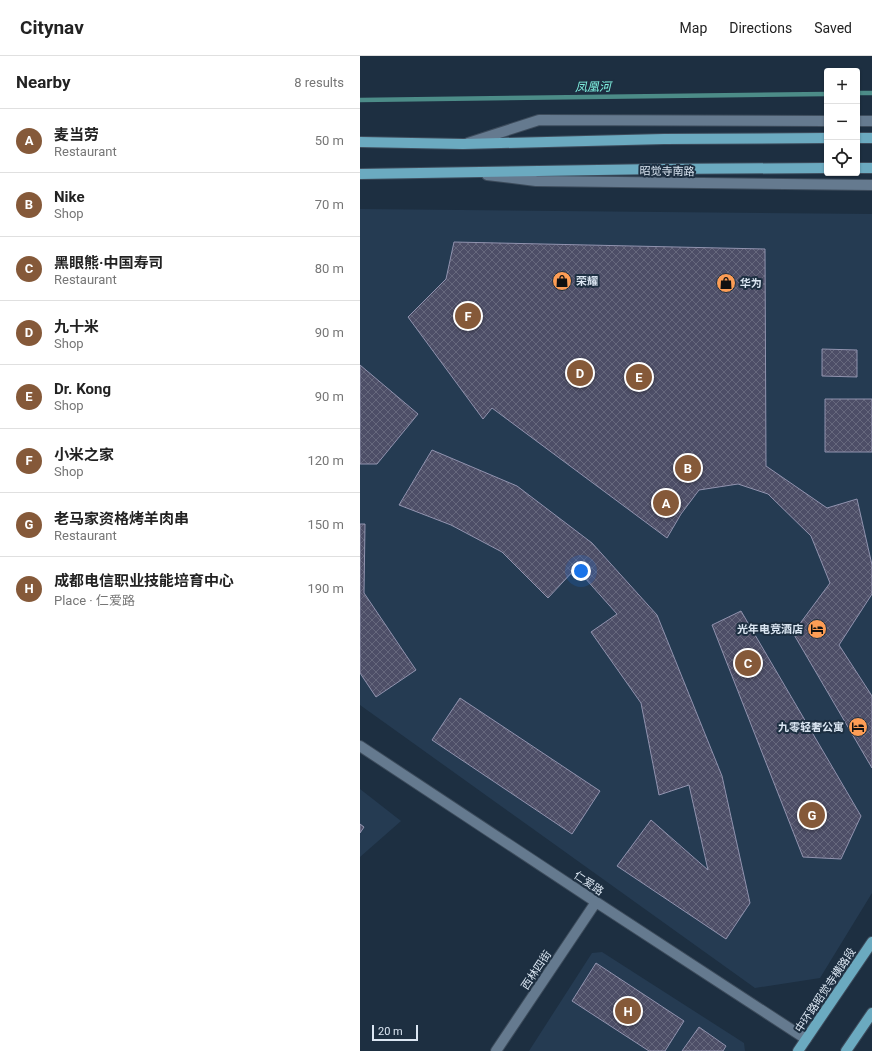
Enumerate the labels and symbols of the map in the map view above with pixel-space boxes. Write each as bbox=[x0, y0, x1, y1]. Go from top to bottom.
water label: 凤凰河 bbox=[575, 80, 613, 94]
street label: 昭觉寺南路 bbox=[639, 165, 695, 178]
shop icon: 荣耀 bbox=[551, 270, 573, 292]
shop icon: 华为 bbox=[715, 272, 737, 294]
place label: 荣耀 bbox=[576, 275, 598, 288]
place label: 华为 bbox=[740, 277, 762, 290]
pin: F bbox=[455, 301, 481, 331]
pin: D bbox=[567, 358, 593, 388]
pin: E bbox=[626, 362, 652, 392]
pin: B bbox=[675, 453, 701, 483]
pin: A bbox=[653, 488, 679, 518]
your location bbox=[571, 561, 591, 581]
hotel icon: 光年电竞酒店 bbox=[806, 618, 828, 640]
place label: 光年电竞酒店 bbox=[737, 623, 803, 636]
pin: C bbox=[735, 648, 761, 678]
hotel icon: 九零轻奢公寓 bbox=[847, 716, 869, 738]
place label: 九零轻奢公寓 bbox=[778, 721, 844, 734]
pin: G bbox=[799, 800, 825, 830]
street label: 仁爱路 bbox=[571, 869, 606, 898]
street label: 中环路昭觉寺横路段 bbox=[792, 946, 858, 1035]
street label: 西林四街 bbox=[519, 948, 554, 992]
pin: H bbox=[615, 996, 641, 1026]
scale bar bbox=[372, 1023, 418, 1042]

